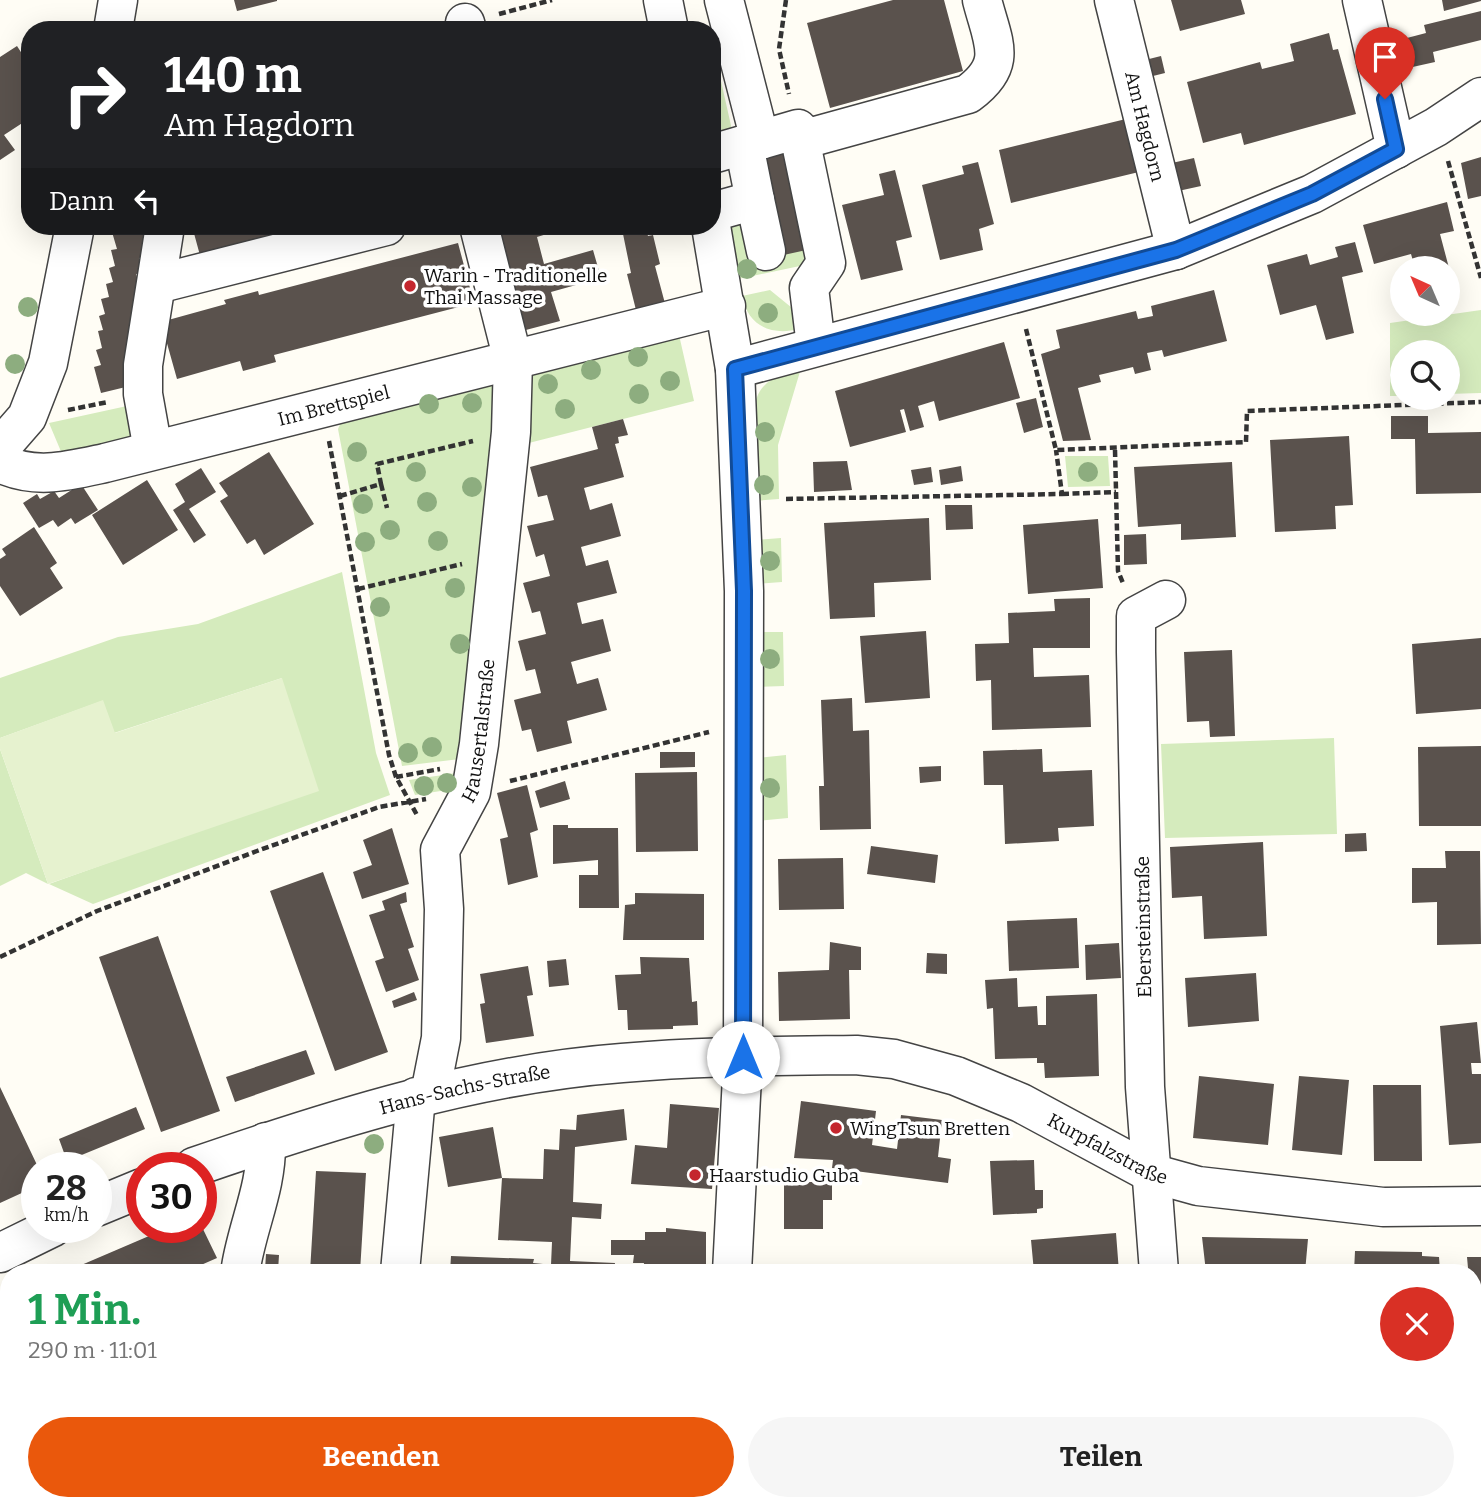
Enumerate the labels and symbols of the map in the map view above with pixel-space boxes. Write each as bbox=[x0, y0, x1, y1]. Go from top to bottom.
pin bbox=[1355, 27, 1415, 99]
street label: Am Hagdorn bbox=[1120, 69, 1170, 184]
north arrow bbox=[1390, 256, 1460, 326]
place label: Warin - Traditionelle Thai Massage bbox=[424, 264, 607, 309]
marker: Warin - Traditionelle Thai Massage bbox=[402, 278, 418, 294]
street label: Im Brettspiel bbox=[275, 381, 392, 431]
street label: Hausertalstraße bbox=[457, 658, 500, 807]
street label: Ebersteinstraße bbox=[1131, 856, 1156, 998]
position arrow bbox=[706, 1020, 780, 1094]
street label: Hans-Sachs-Straße bbox=[377, 1060, 552, 1120]
street label: Kurpfalzstraße bbox=[1044, 1109, 1170, 1189]
place label: WingTsun Bretten bbox=[850, 1117, 1010, 1140]
marker: WingTsun Bretten bbox=[828, 1120, 844, 1136]
speed limit sign: 30 bbox=[126, 1152, 217, 1243]
place label: Haarstudio Guba bbox=[709, 1164, 860, 1187]
marker: Haarstudio Guba bbox=[687, 1167, 703, 1183]

